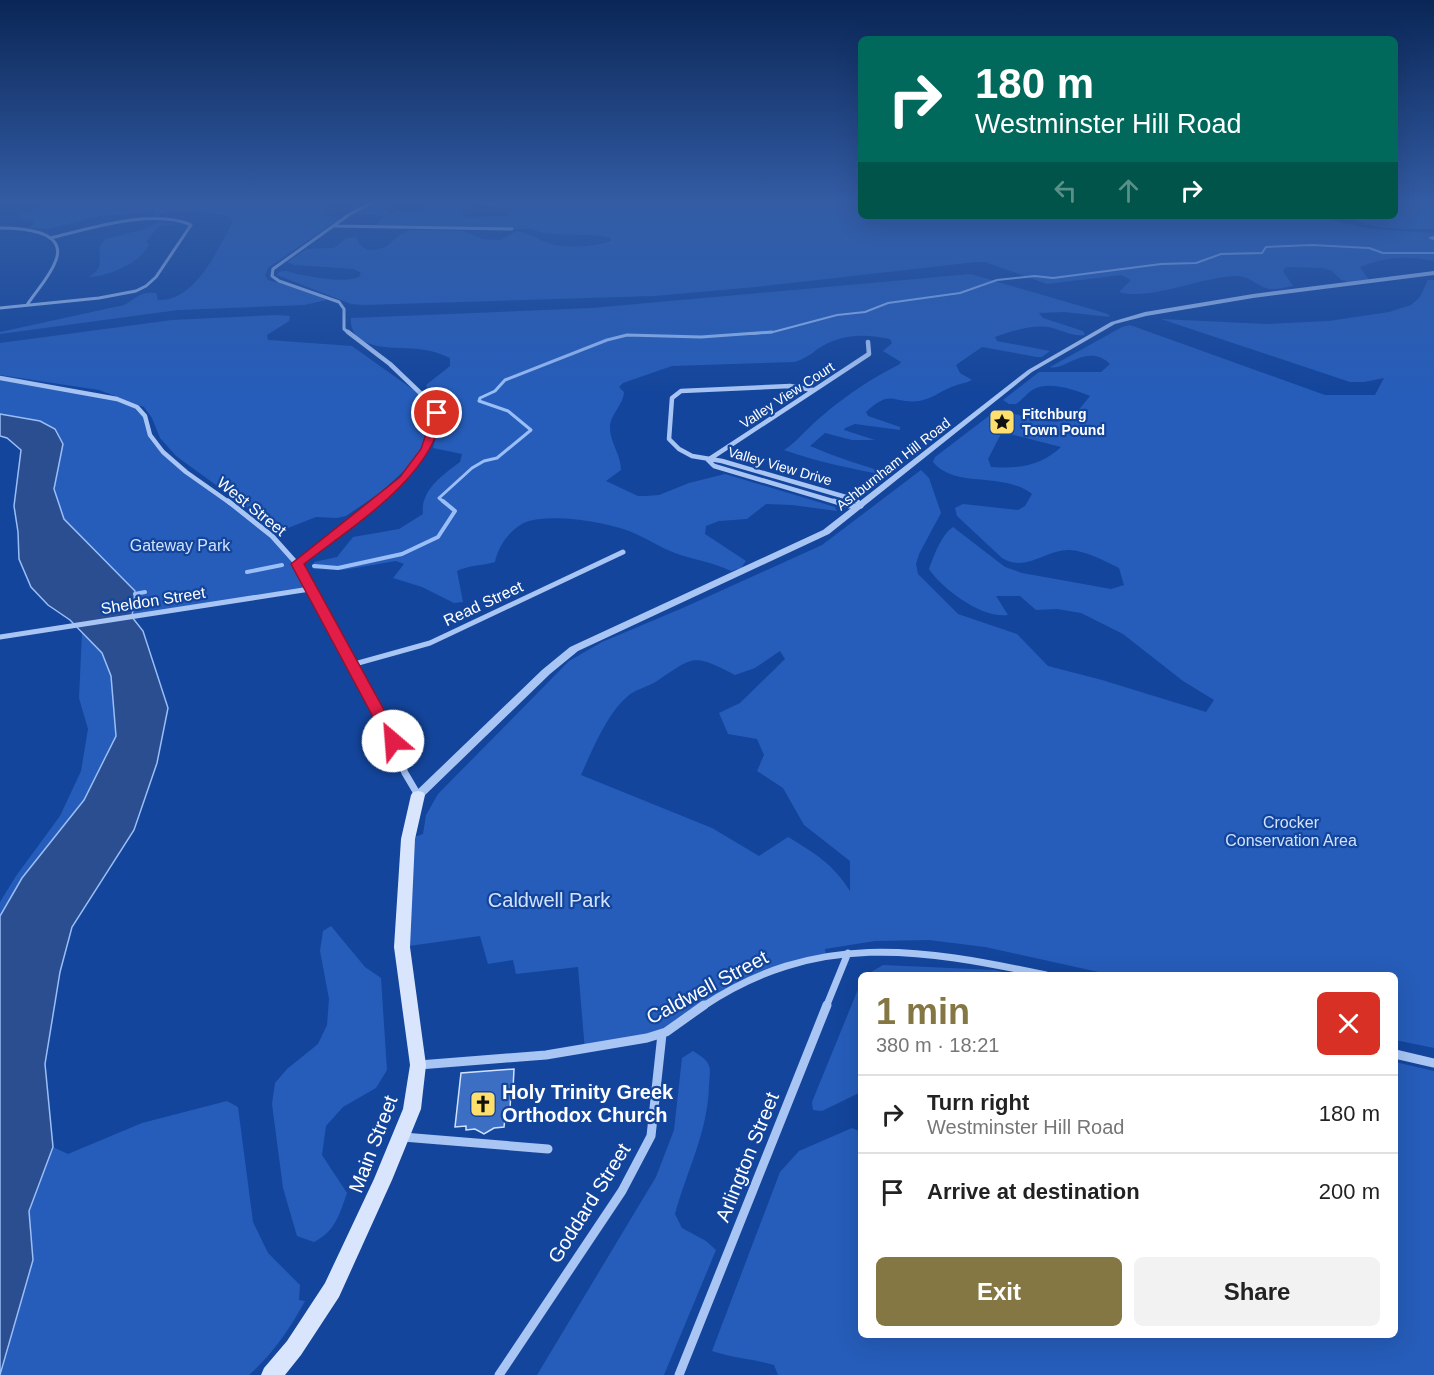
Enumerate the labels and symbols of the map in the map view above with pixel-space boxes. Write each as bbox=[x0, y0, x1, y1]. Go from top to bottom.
street label: Valley View Court bbox=[737, 358, 837, 431]
pin bbox=[411, 387, 462, 438]
place label: Fitchburg Town Pound bbox=[1022, 406, 1105, 438]
place icon: Fitchburg Town Pound bbox=[987, 407, 1017, 437]
street label: Ashburnham Hill Road bbox=[833, 415, 953, 513]
street label: Valley View Drive bbox=[726, 443, 834, 489]
street label: West Street bbox=[214, 474, 290, 540]
park label: Gateway Park bbox=[130, 537, 231, 554]
street label: Read Street bbox=[441, 577, 526, 629]
street label: Sheldon Street bbox=[99, 584, 207, 617]
position arrow bbox=[361, 709, 425, 773]
park label: Crocker Conservation Area bbox=[1225, 814, 1357, 849]
park label: Caldwell Park bbox=[488, 889, 611, 911]
street label: Caldwell Street bbox=[642, 946, 772, 1028]
place label: Holy Trinity Greek Orthodox Church bbox=[502, 1081, 674, 1126]
church icon: Holy Trinity Greek Orthodox Church bbox=[468, 1089, 498, 1119]
street label: Arlington Street bbox=[711, 1089, 783, 1225]
street label: Main Street bbox=[344, 1092, 402, 1196]
street label: Goddard Street bbox=[543, 1139, 635, 1267]

